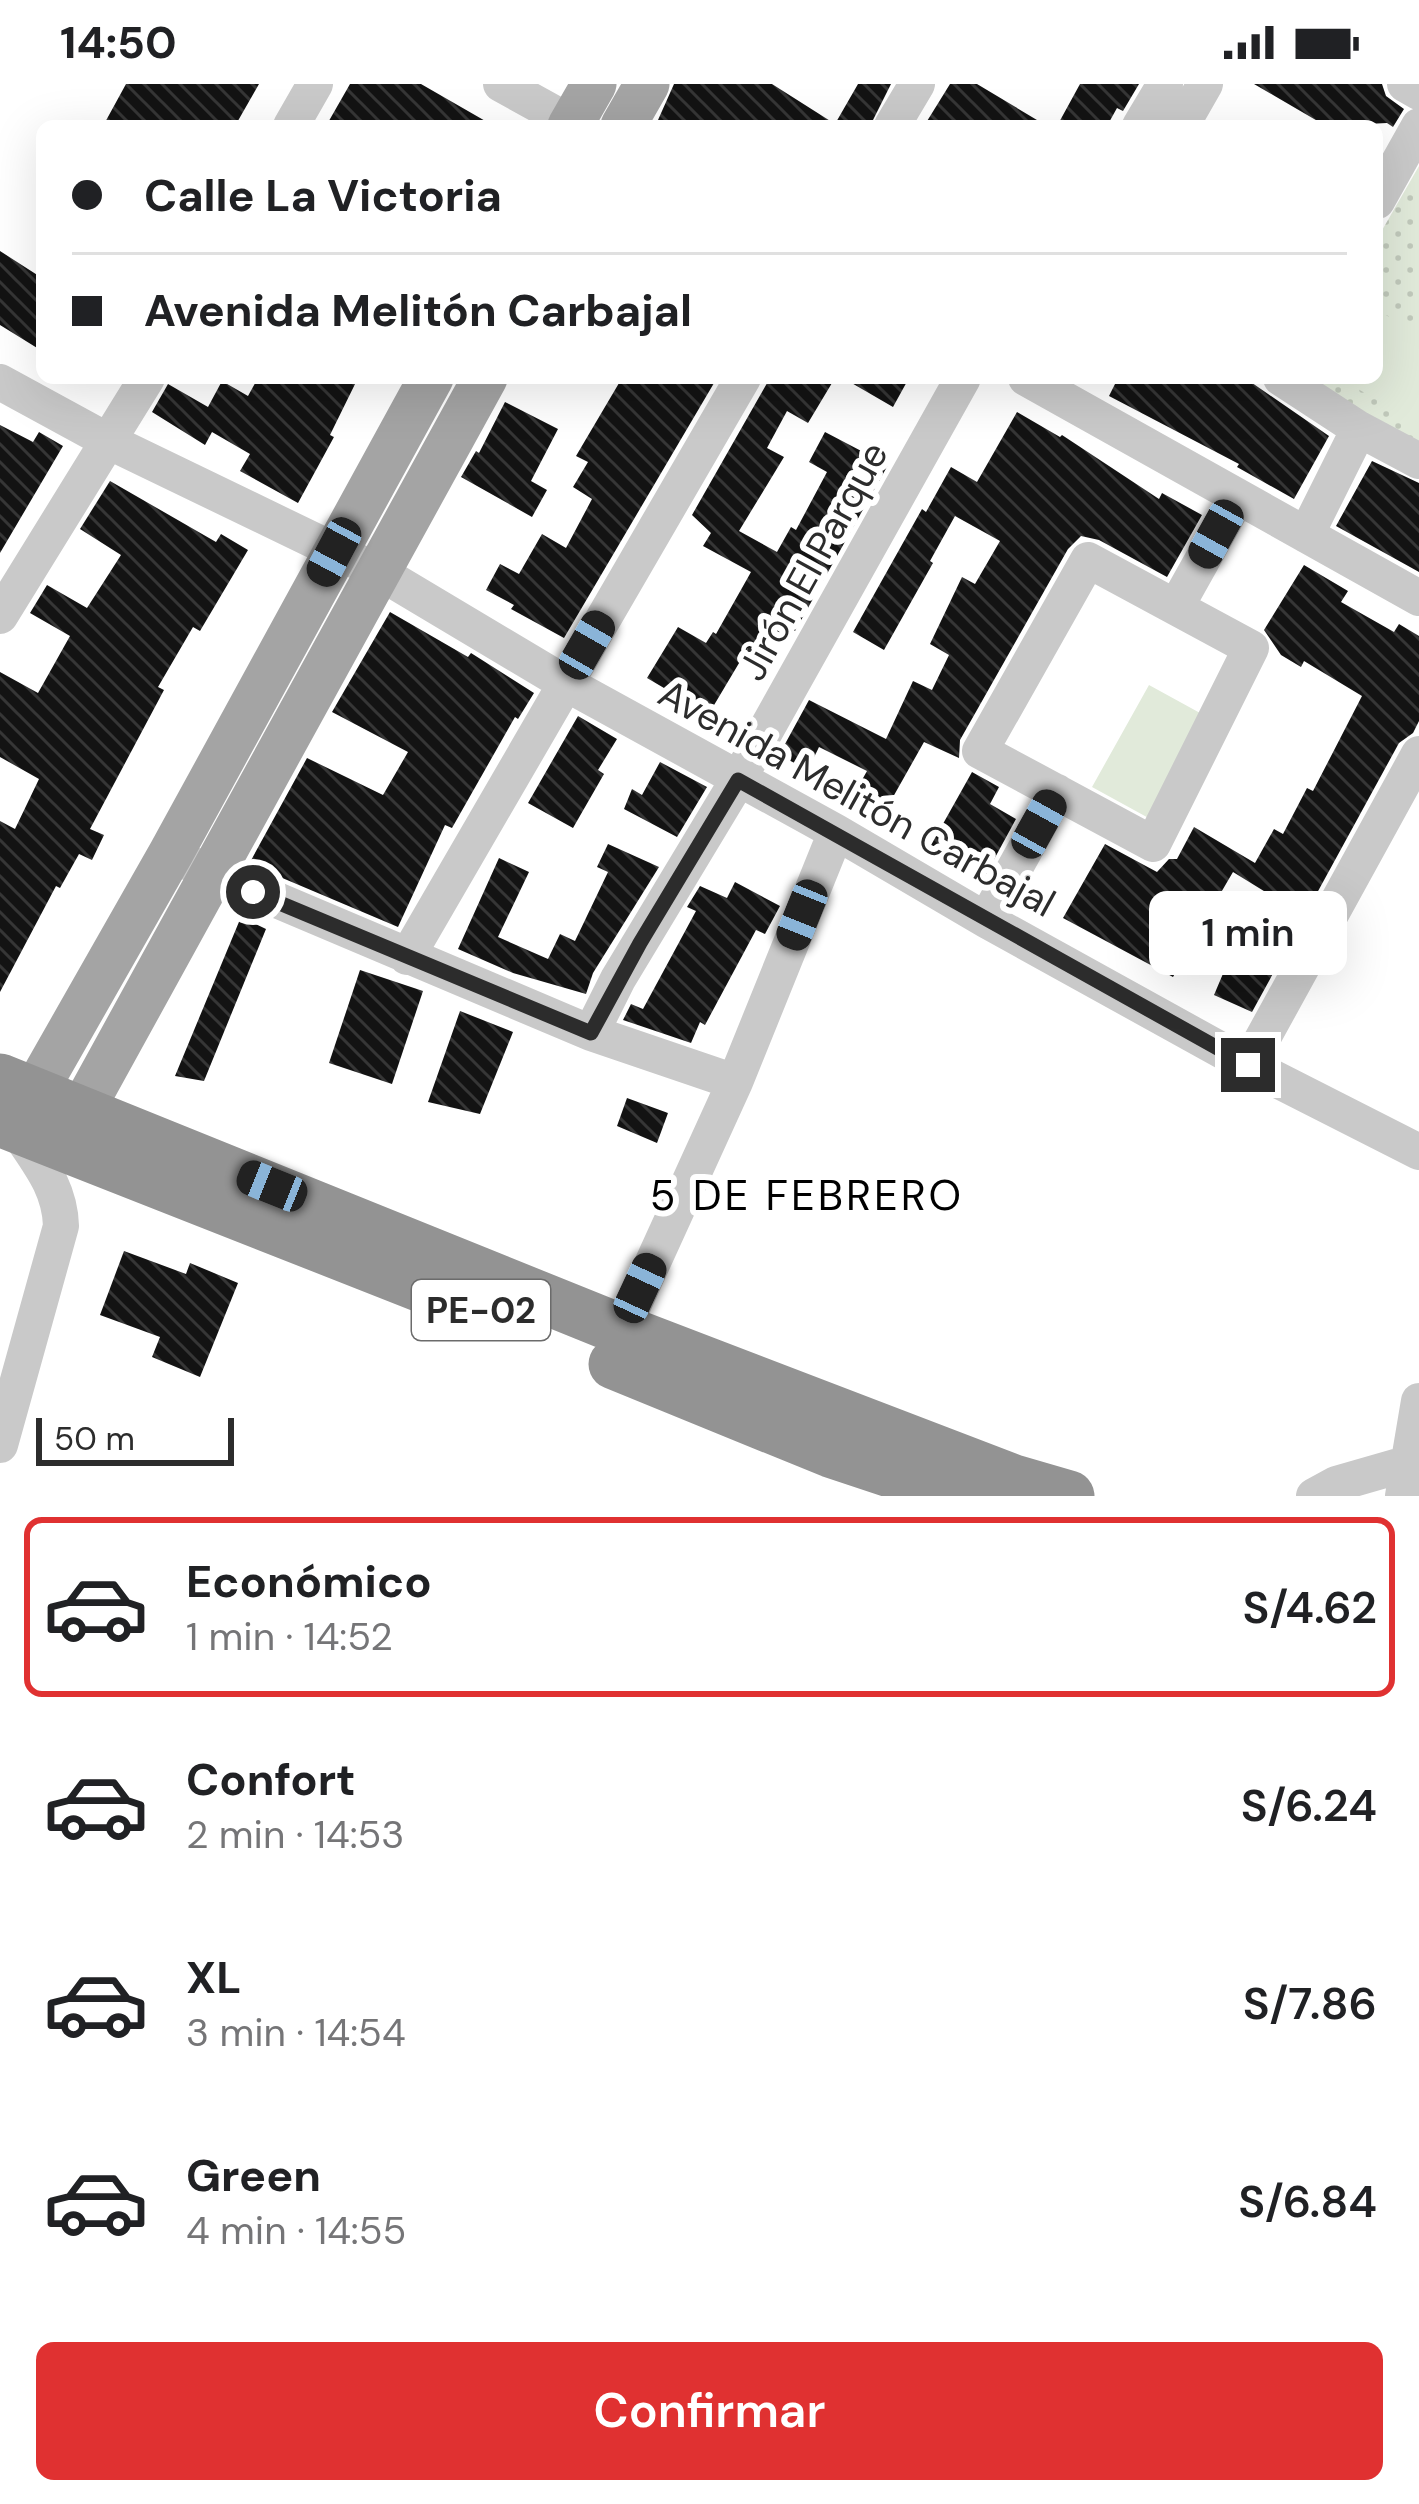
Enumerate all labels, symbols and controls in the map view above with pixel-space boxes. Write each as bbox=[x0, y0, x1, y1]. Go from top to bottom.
text: 14:50 bbox=[60, 13, 177, 72]
text: Calle La Victoria bbox=[144, 166, 502, 225]
text: Avenida Melitón Carbajal bbox=[144, 281, 692, 340]
street label: Jirón El Parque bbox=[726, 433, 900, 689]
car bbox=[1183, 494, 1249, 574]
car bbox=[301, 512, 367, 592]
car bbox=[553, 605, 621, 685]
street label: Avenida Melitón Carbajal bbox=[650, 668, 1064, 928]
car bbox=[1006, 784, 1072, 864]
route start bbox=[226, 865, 280, 919]
car bbox=[772, 875, 832, 955]
callout: 1 min bbox=[1149, 891, 1347, 975]
text: 1 min bbox=[1201, 907, 1295, 958]
route end bbox=[1221, 1038, 1275, 1092]
car bbox=[232, 1156, 312, 1216]
district label: 5 DE FEBRERO bbox=[650, 1168, 964, 1223]
car bbox=[608, 1248, 672, 1328]
road number: PE-02 bbox=[412, 1280, 550, 1340]
scale bar bbox=[36, 1412, 234, 1465]
text: 50 m bbox=[54, 1417, 135, 1460]
text: Económico bbox=[186, 1552, 432, 1611]
icon: car bbox=[42, 1553, 150, 1661]
text: S/4.62 bbox=[1243, 1578, 1377, 1637]
text: 1 min · 14:52 bbox=[186, 1611, 393, 1662]
text: Confort bbox=[186, 1750, 356, 1809]
icon: car bbox=[42, 1751, 150, 1859]
text: S/6.24 bbox=[1241, 1776, 1377, 1835]
text: 2 min · 14:53 bbox=[186, 1809, 404, 1860]
text: XL bbox=[186, 1948, 241, 2007]
icon: car bbox=[42, 1949, 150, 2057]
text: S/7.86 bbox=[1243, 1974, 1377, 2033]
text: 3 min · 14:54 bbox=[186, 2007, 406, 2058]
text: Green bbox=[186, 2146, 321, 2205]
icon: car bbox=[42, 2147, 150, 2255]
text: S/6.84 bbox=[1238, 2172, 1377, 2231]
text: 4 min · 14:55 bbox=[186, 2205, 406, 2256]
button: Confirmar bbox=[36, 2342, 1383, 2480]

